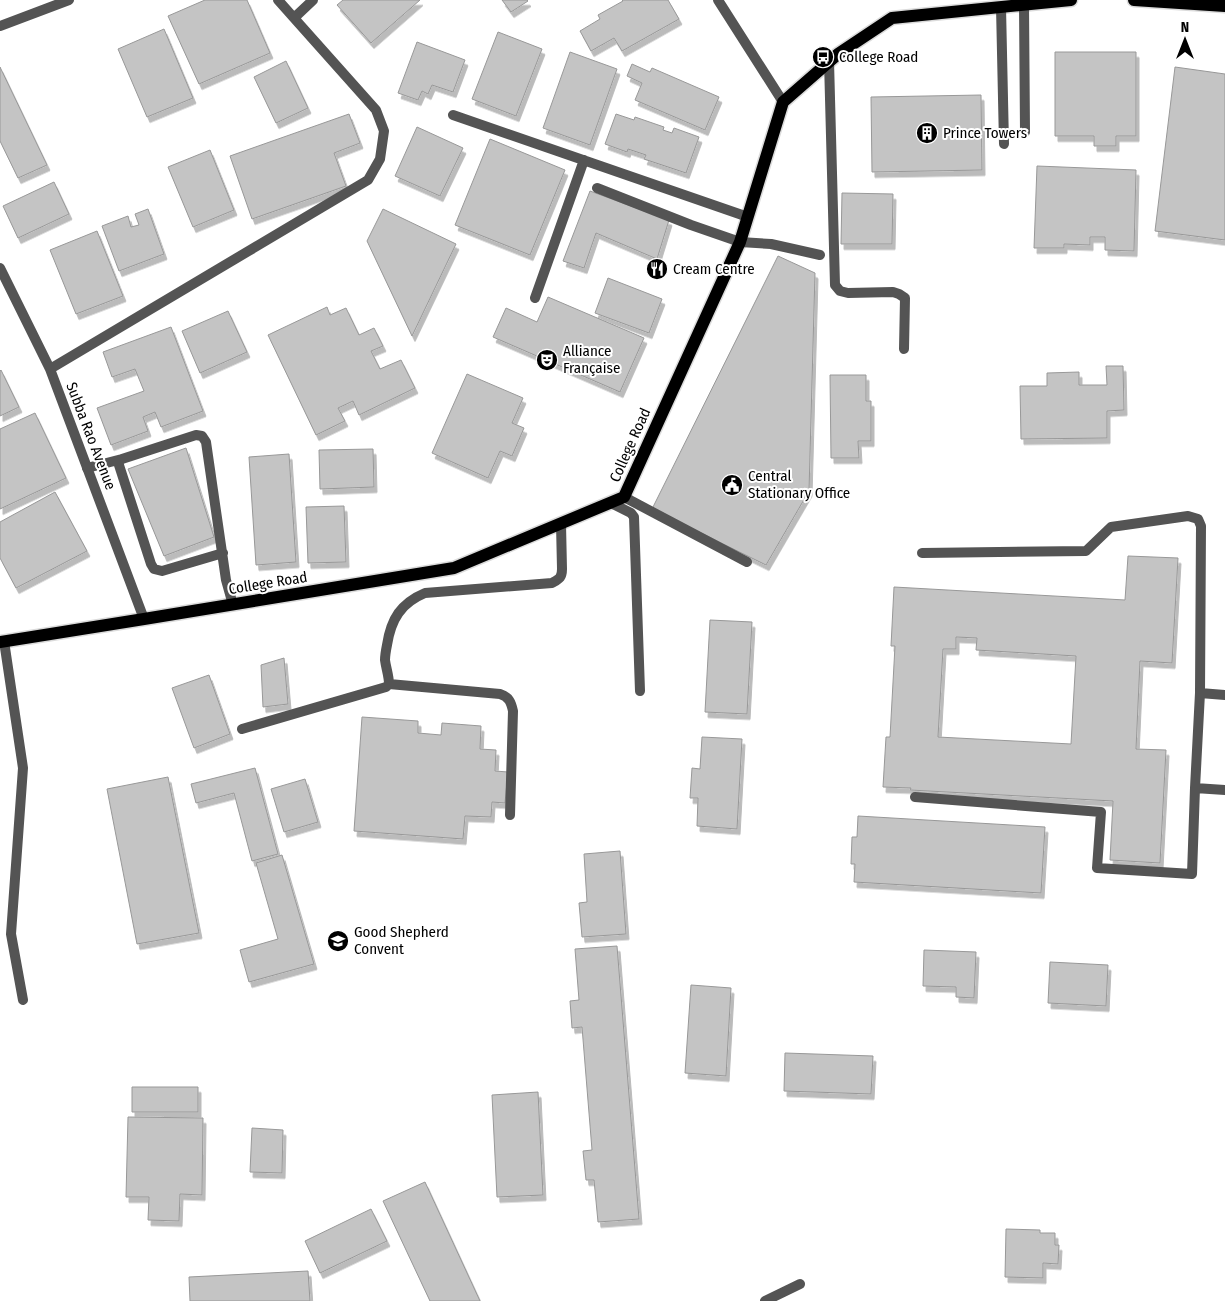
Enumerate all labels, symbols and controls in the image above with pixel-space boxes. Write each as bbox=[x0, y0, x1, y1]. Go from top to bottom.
north arrow bbox=[1160, 15, 1210, 65]
text: N bbox=[1181, 19, 1189, 36]
bus stop icon: College Road bbox=[811, 45, 835, 69]
place label: College Road bbox=[839, 48, 918, 66]
building icon: Prince Towers bbox=[915, 121, 939, 145]
place label: Prince Towers bbox=[943, 124, 1027, 142]
restaurant icon: Cream Centre bbox=[645, 257, 669, 281]
place label: Cream Centre bbox=[673, 260, 755, 278]
place label: Alliance Française bbox=[563, 342, 620, 377]
theatre icon: Alliance Française bbox=[535, 348, 559, 372]
street label: Subba Rao Avenue bbox=[62, 380, 120, 492]
street label: College Road bbox=[606, 405, 654, 485]
place label: Central Stationary Office bbox=[748, 467, 850, 502]
public building icon: Central Stationary Office bbox=[720, 473, 744, 497]
street label: College Road bbox=[227, 568, 309, 598]
place label: Good Shepherd Convent bbox=[354, 923, 449, 958]
school or university icon: Good Shepherd Convent bbox=[326, 929, 350, 953]

